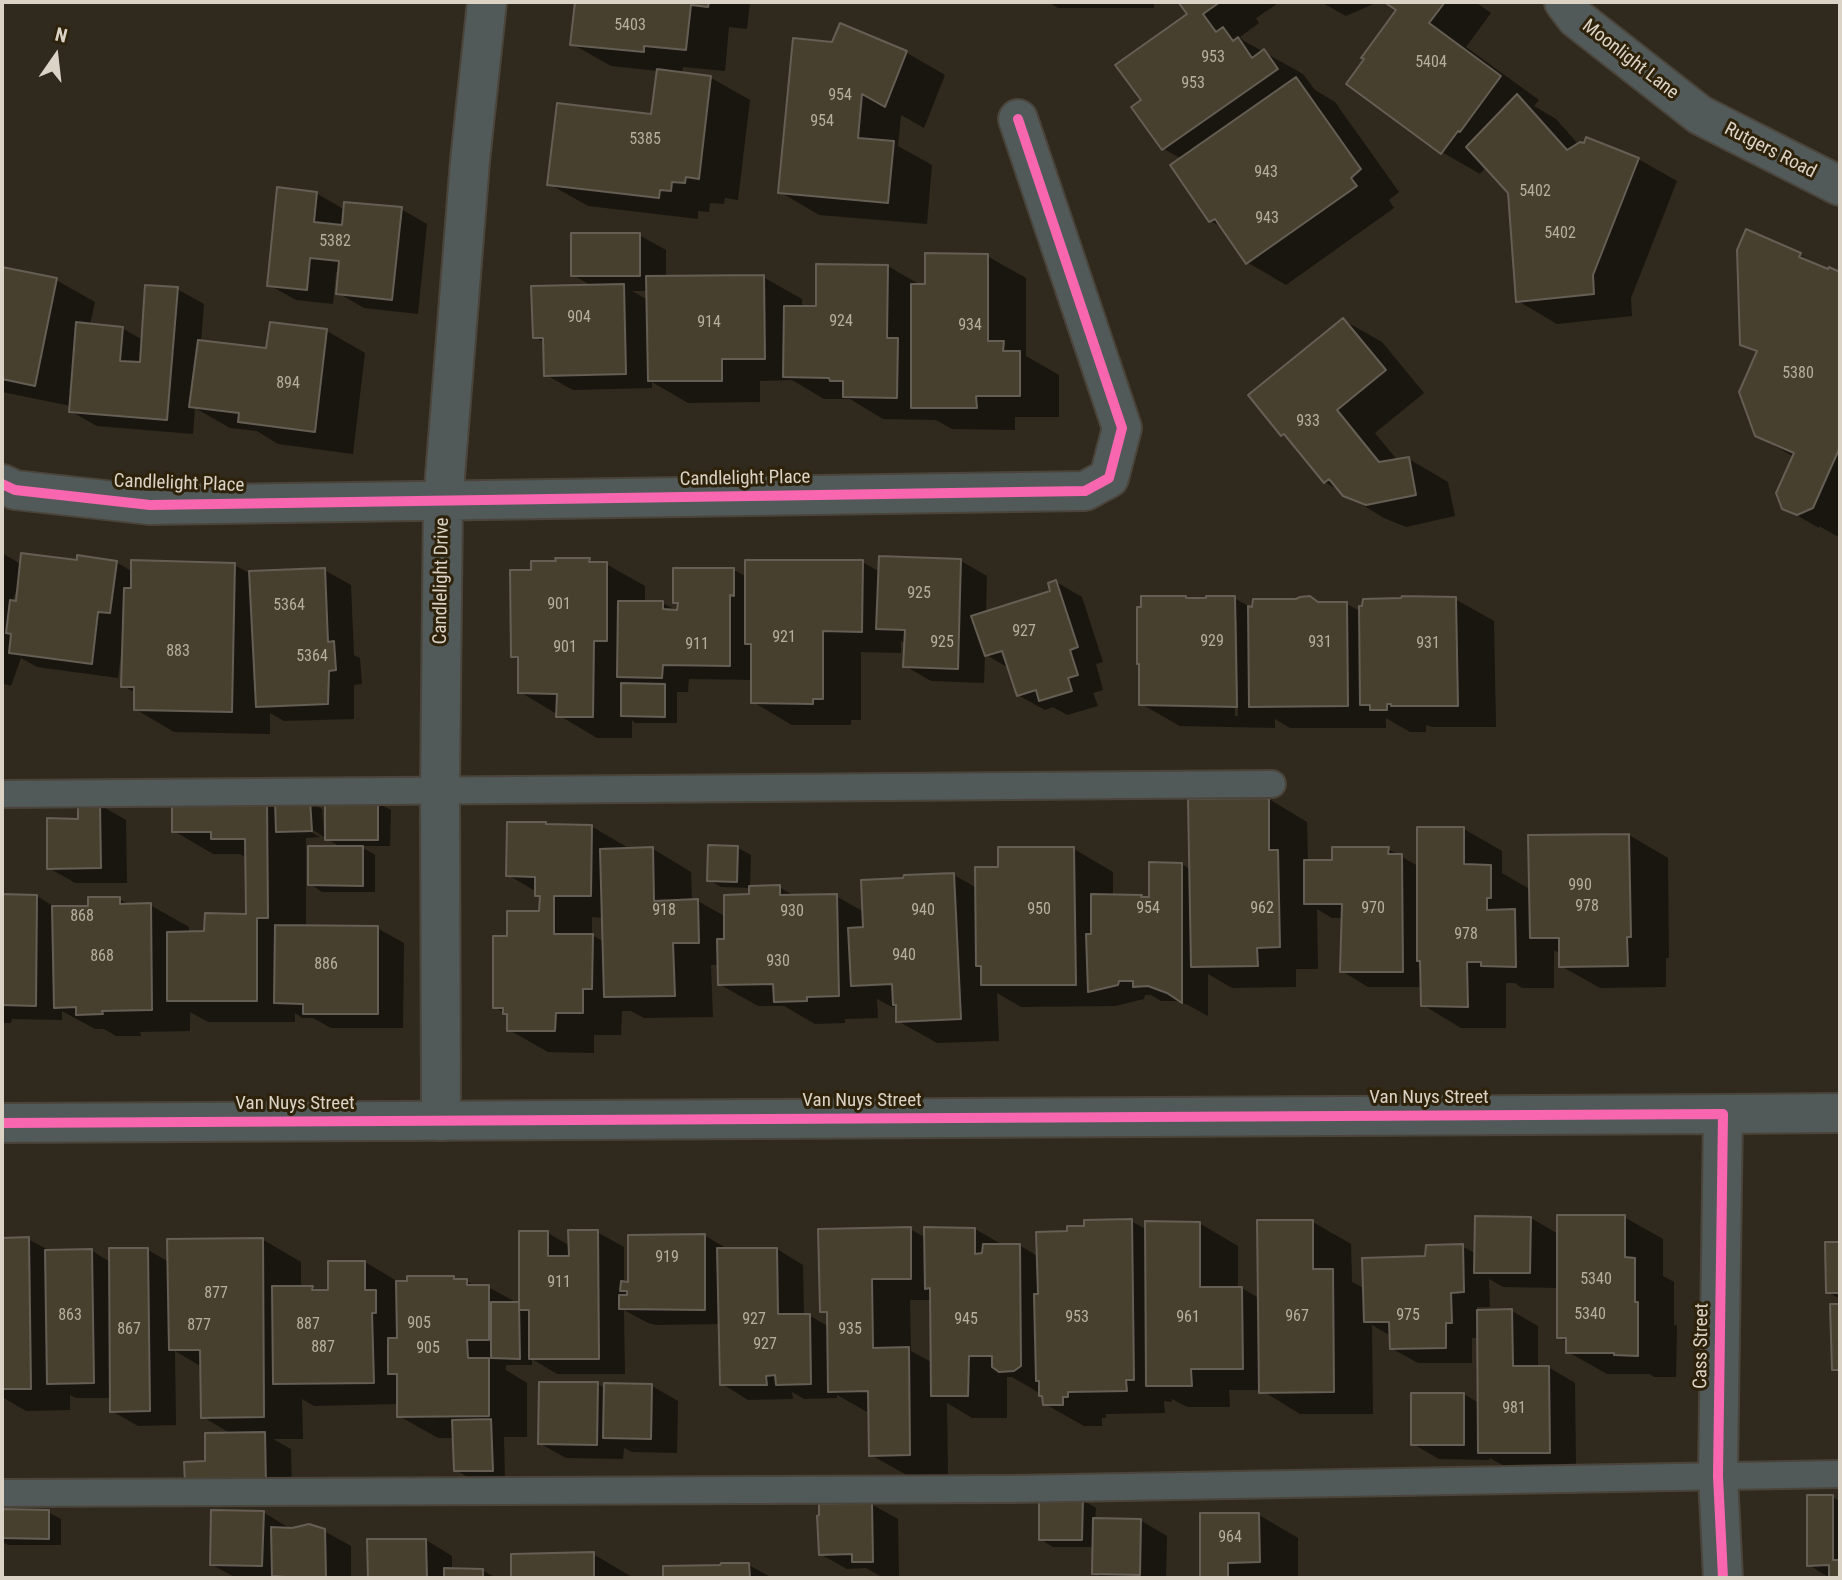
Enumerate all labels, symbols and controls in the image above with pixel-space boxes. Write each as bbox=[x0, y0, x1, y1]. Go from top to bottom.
street label: Moonlight Lane bbox=[1577, 15, 1683, 105]
house number: 5403 bbox=[614, 16, 646, 36]
north arrow bbox=[21, 21, 91, 91]
text: N bbox=[53, 23, 70, 48]
house number: 953 bbox=[1201, 48, 1225, 68]
house number: 5404 bbox=[1415, 53, 1447, 73]
house number: 953 bbox=[1181, 74, 1205, 94]
house number: 954 bbox=[828, 86, 852, 106]
house number: 954 bbox=[810, 112, 834, 132]
street label: Rutgers Road bbox=[1720, 118, 1820, 184]
house number: 5385 bbox=[629, 130, 661, 150]
house number: 943 bbox=[1254, 163, 1278, 183]
house number: 5402 bbox=[1519, 182, 1551, 202]
house number: 943 bbox=[1255, 209, 1279, 229]
house number: 5402 bbox=[1544, 224, 1576, 244]
house number: 5382 bbox=[319, 232, 351, 252]
house number: 904 bbox=[567, 308, 591, 328]
house number: 924 bbox=[829, 312, 853, 332]
house number: 914 bbox=[697, 313, 721, 333]
house number: 934 bbox=[958, 316, 982, 336]
house number: 5380 bbox=[1782, 364, 1814, 384]
house number: 894 bbox=[276, 374, 300, 394]
house number: 933 bbox=[1296, 412, 1320, 432]
street label: Candlelight Place bbox=[679, 466, 811, 492]
street label: Candlelight Place bbox=[113, 470, 245, 498]
street label: Candlelight Drive bbox=[429, 517, 455, 645]
house number: 925 bbox=[907, 584, 931, 604]
house number: 901 bbox=[547, 595, 571, 615]
house number: 5364 bbox=[273, 596, 305, 616]
house number: 927 bbox=[1012, 622, 1036, 642]
house number: 921 bbox=[772, 628, 796, 648]
house number: 929 bbox=[1200, 632, 1224, 652]
house number: 925 bbox=[930, 633, 954, 653]
house number: 931 bbox=[1308, 633, 1332, 653]
house number: 931 bbox=[1416, 634, 1440, 654]
house number: 911 bbox=[685, 635, 709, 655]
house number: 901 bbox=[553, 638, 577, 658]
house number: 883 bbox=[166, 642, 190, 662]
house number: 5364 bbox=[296, 647, 328, 667]
house number: 990 bbox=[1568, 876, 1592, 896]
house number: 978 bbox=[1575, 897, 1599, 917]
house number: 954 bbox=[1136, 899, 1160, 919]
house number: 962 bbox=[1250, 899, 1274, 919]
house number: 970 bbox=[1361, 899, 1385, 919]
house number: 950 bbox=[1027, 900, 1051, 920]
house number: 918 bbox=[652, 901, 676, 921]
house number: 940 bbox=[911, 901, 935, 921]
house number: 930 bbox=[780, 902, 804, 922]
house number: 868 bbox=[70, 907, 94, 927]
house number: 978 bbox=[1454, 925, 1478, 945]
house number: 940 bbox=[892, 946, 916, 966]
house number: 868 bbox=[90, 947, 114, 967]
house number: 930 bbox=[766, 952, 790, 972]
house number: 886 bbox=[314, 955, 338, 975]
street label: Van Nuys Street bbox=[1369, 1087, 1489, 1109]
street label: Van Nuys Street bbox=[802, 1090, 922, 1112]
street label: Van Nuys Street bbox=[235, 1093, 355, 1115]
house number: 919 bbox=[655, 1248, 679, 1268]
house number: 5340 bbox=[1580, 1270, 1612, 1290]
house number: 911 bbox=[547, 1273, 571, 1293]
house number: 877 bbox=[204, 1284, 228, 1304]
street label: Cass Street bbox=[1690, 1303, 1714, 1389]
house number: 5340 bbox=[1574, 1305, 1606, 1325]
house number: 863 bbox=[58, 1306, 82, 1326]
house number: 975 bbox=[1396, 1306, 1420, 1326]
house number: 967 bbox=[1285, 1307, 1309, 1327]
house number: 953 bbox=[1065, 1308, 1089, 1328]
house number: 961 bbox=[1176, 1308, 1200, 1328]
house number: 927 bbox=[742, 1310, 766, 1330]
house number: 945 bbox=[954, 1310, 978, 1330]
house number: 905 bbox=[407, 1314, 431, 1334]
house number: 887 bbox=[296, 1315, 320, 1335]
house number: 877 bbox=[187, 1316, 211, 1336]
house number: 867 bbox=[117, 1320, 141, 1340]
house number: 935 bbox=[838, 1320, 862, 1340]
house number: 927 bbox=[753, 1335, 777, 1355]
house number: 887 bbox=[311, 1338, 335, 1358]
house number: 905 bbox=[416, 1339, 440, 1359]
house number: 981 bbox=[1502, 1399, 1526, 1419]
house number: 964 bbox=[1218, 1528, 1242, 1548]

